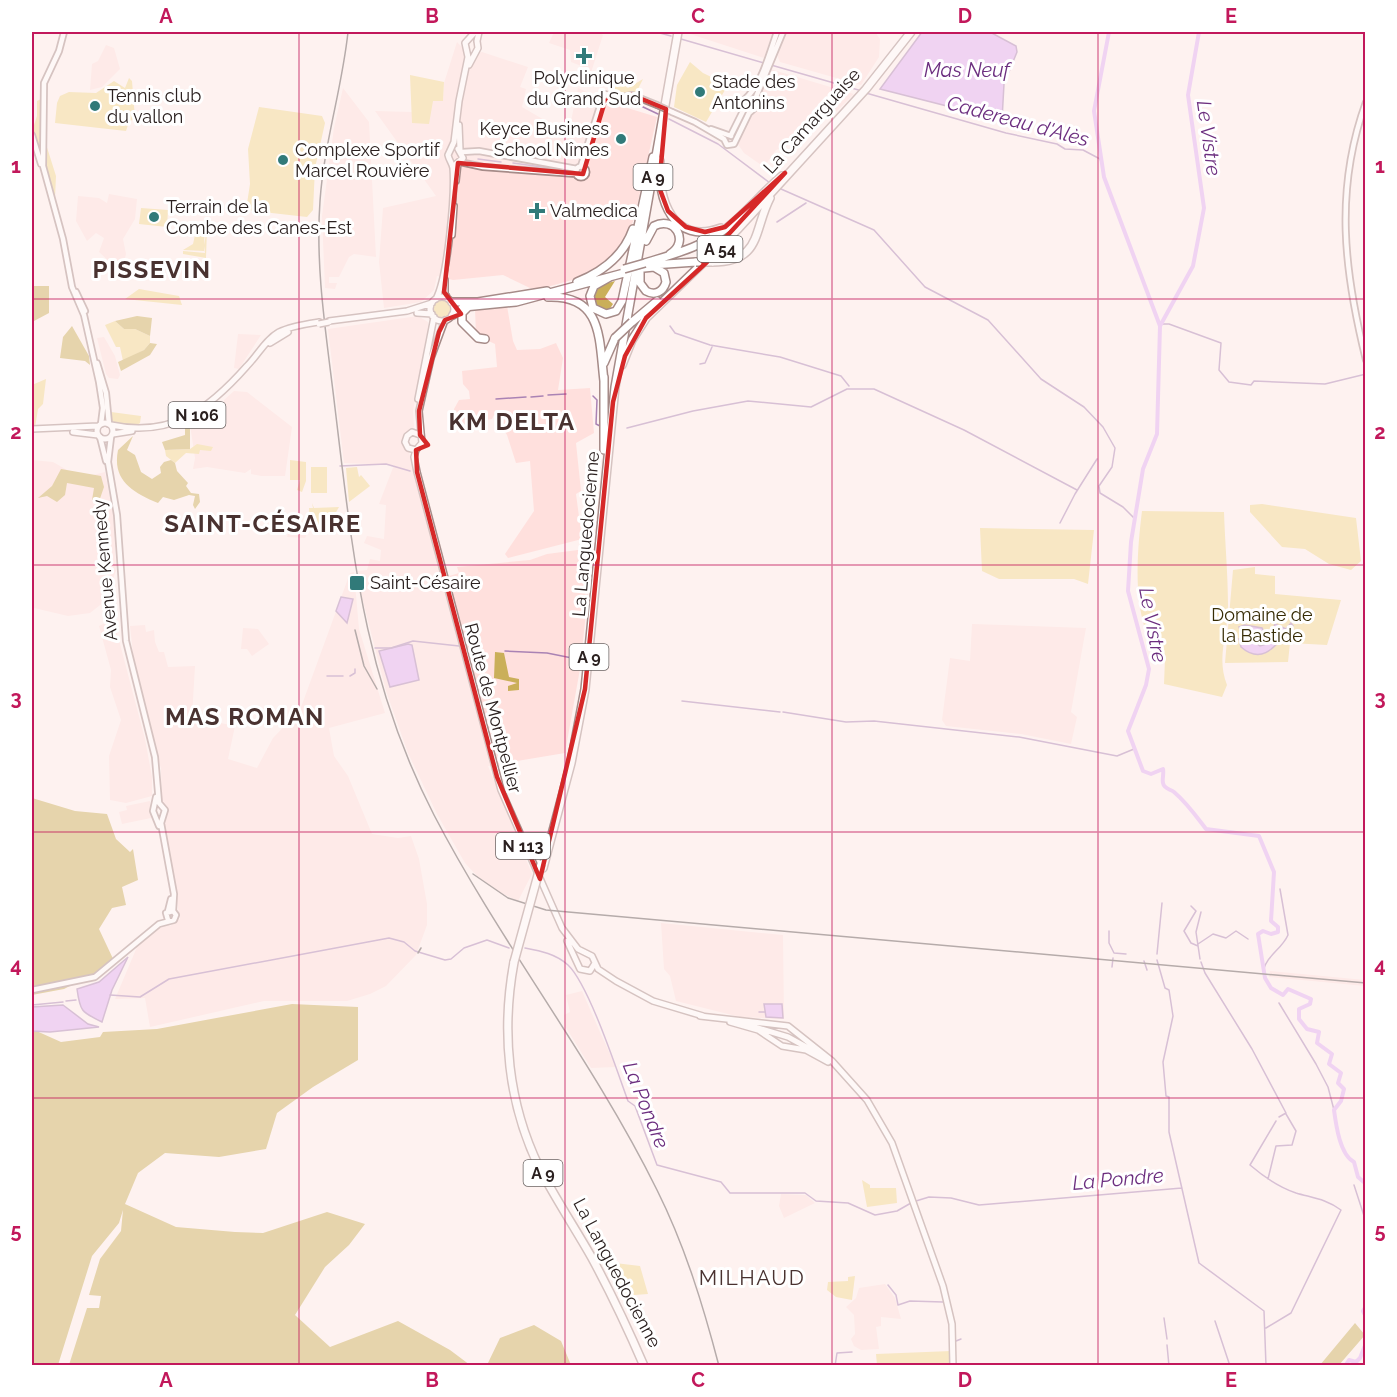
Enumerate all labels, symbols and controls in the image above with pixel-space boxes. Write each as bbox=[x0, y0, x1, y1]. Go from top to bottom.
text: A bbox=[159, 4, 173, 28]
text: B bbox=[425, 4, 439, 28]
text: C bbox=[691, 4, 705, 28]
text: D bbox=[958, 4, 972, 28]
text: E bbox=[1225, 4, 1237, 28]
marker: Polyclinique du Grand Sud bbox=[575, 47, 593, 65]
water label: Mas Neuf bbox=[924, 58, 1013, 82]
street label: La Camarguaise bbox=[759, 63, 865, 178]
place label: Polyclinique du Grand Sud bbox=[527, 67, 641, 109]
place label: Stade des Antonins bbox=[712, 71, 796, 113]
place label: Tennis club du vallon bbox=[107, 85, 201, 127]
marker: Stade des Antonins bbox=[693, 85, 707, 99]
water label: Cadereau d'Alès bbox=[944, 91, 1092, 152]
marker: Tennis club du vallon bbox=[88, 99, 102, 113]
water label: Le Vistre bbox=[1192, 99, 1226, 178]
place label: Keyce Business School Nîmes bbox=[480, 118, 609, 160]
marker: Keyce Business School Nîmes bbox=[614, 132, 628, 146]
place label: Complexe Sportif Marcel Rouvière bbox=[295, 139, 441, 181]
marker: Complexe Sportif Marcel Rouvière bbox=[276, 153, 290, 167]
text: 1 bbox=[11, 154, 21, 178]
text: 1 bbox=[1375, 154, 1385, 178]
road number: A 9 bbox=[634, 164, 672, 190]
place label: Terrain de la Combe des Canes-Est bbox=[166, 196, 352, 238]
place label: Valmedica bbox=[550, 200, 638, 221]
marker: Valmedica bbox=[528, 202, 546, 220]
marker: Terrain de la Combe des Canes-Est bbox=[147, 210, 161, 224]
road number: A 54 bbox=[698, 236, 742, 262]
district label: PISSEVIN bbox=[92, 255, 212, 284]
road number: N 106 bbox=[168, 402, 226, 428]
district label: KM DELTA bbox=[448, 407, 576, 436]
text: 2 bbox=[10, 420, 22, 444]
text: 2 bbox=[1374, 420, 1386, 444]
street label: La Languedocienne bbox=[568, 450, 603, 618]
street label: Avenue Kennedy bbox=[88, 498, 121, 642]
district label: SAINT-CÉSAIRE bbox=[164, 509, 362, 538]
place label: Saint-Césaire bbox=[370, 572, 481, 593]
marker: Saint-Césaire bbox=[348, 574, 366, 592]
water label: Le Vistre bbox=[1134, 585, 1172, 665]
park label: Domaine de la Bastide bbox=[1211, 604, 1313, 646]
street label: Route de Montpellier bbox=[461, 620, 526, 796]
road number: A 9 bbox=[570, 644, 608, 670]
text: 3 bbox=[10, 686, 22, 710]
text: 3 bbox=[1374, 686, 1386, 710]
district label: MAS ROMAN bbox=[165, 702, 325, 731]
road number: N 113 bbox=[496, 833, 550, 859]
text: 4 bbox=[10, 953, 22, 977]
text: 4 bbox=[1374, 953, 1386, 977]
water label: La Pondre bbox=[618, 1058, 674, 1152]
road number: A 9 bbox=[524, 1160, 562, 1186]
water label: La Pondre bbox=[1071, 1163, 1165, 1195]
street label: La Languedocienne bbox=[569, 1195, 666, 1351]
text: 5 bbox=[10, 1219, 22, 1243]
text: 5 bbox=[1374, 1219, 1386, 1243]
district label: MILHAUD bbox=[699, 1265, 805, 1290]
text: A bbox=[159, 1368, 173, 1392]
text: B bbox=[425, 1368, 439, 1392]
text: C bbox=[691, 1368, 705, 1392]
text: D bbox=[958, 1368, 972, 1392]
text: E bbox=[1225, 1368, 1237, 1392]

